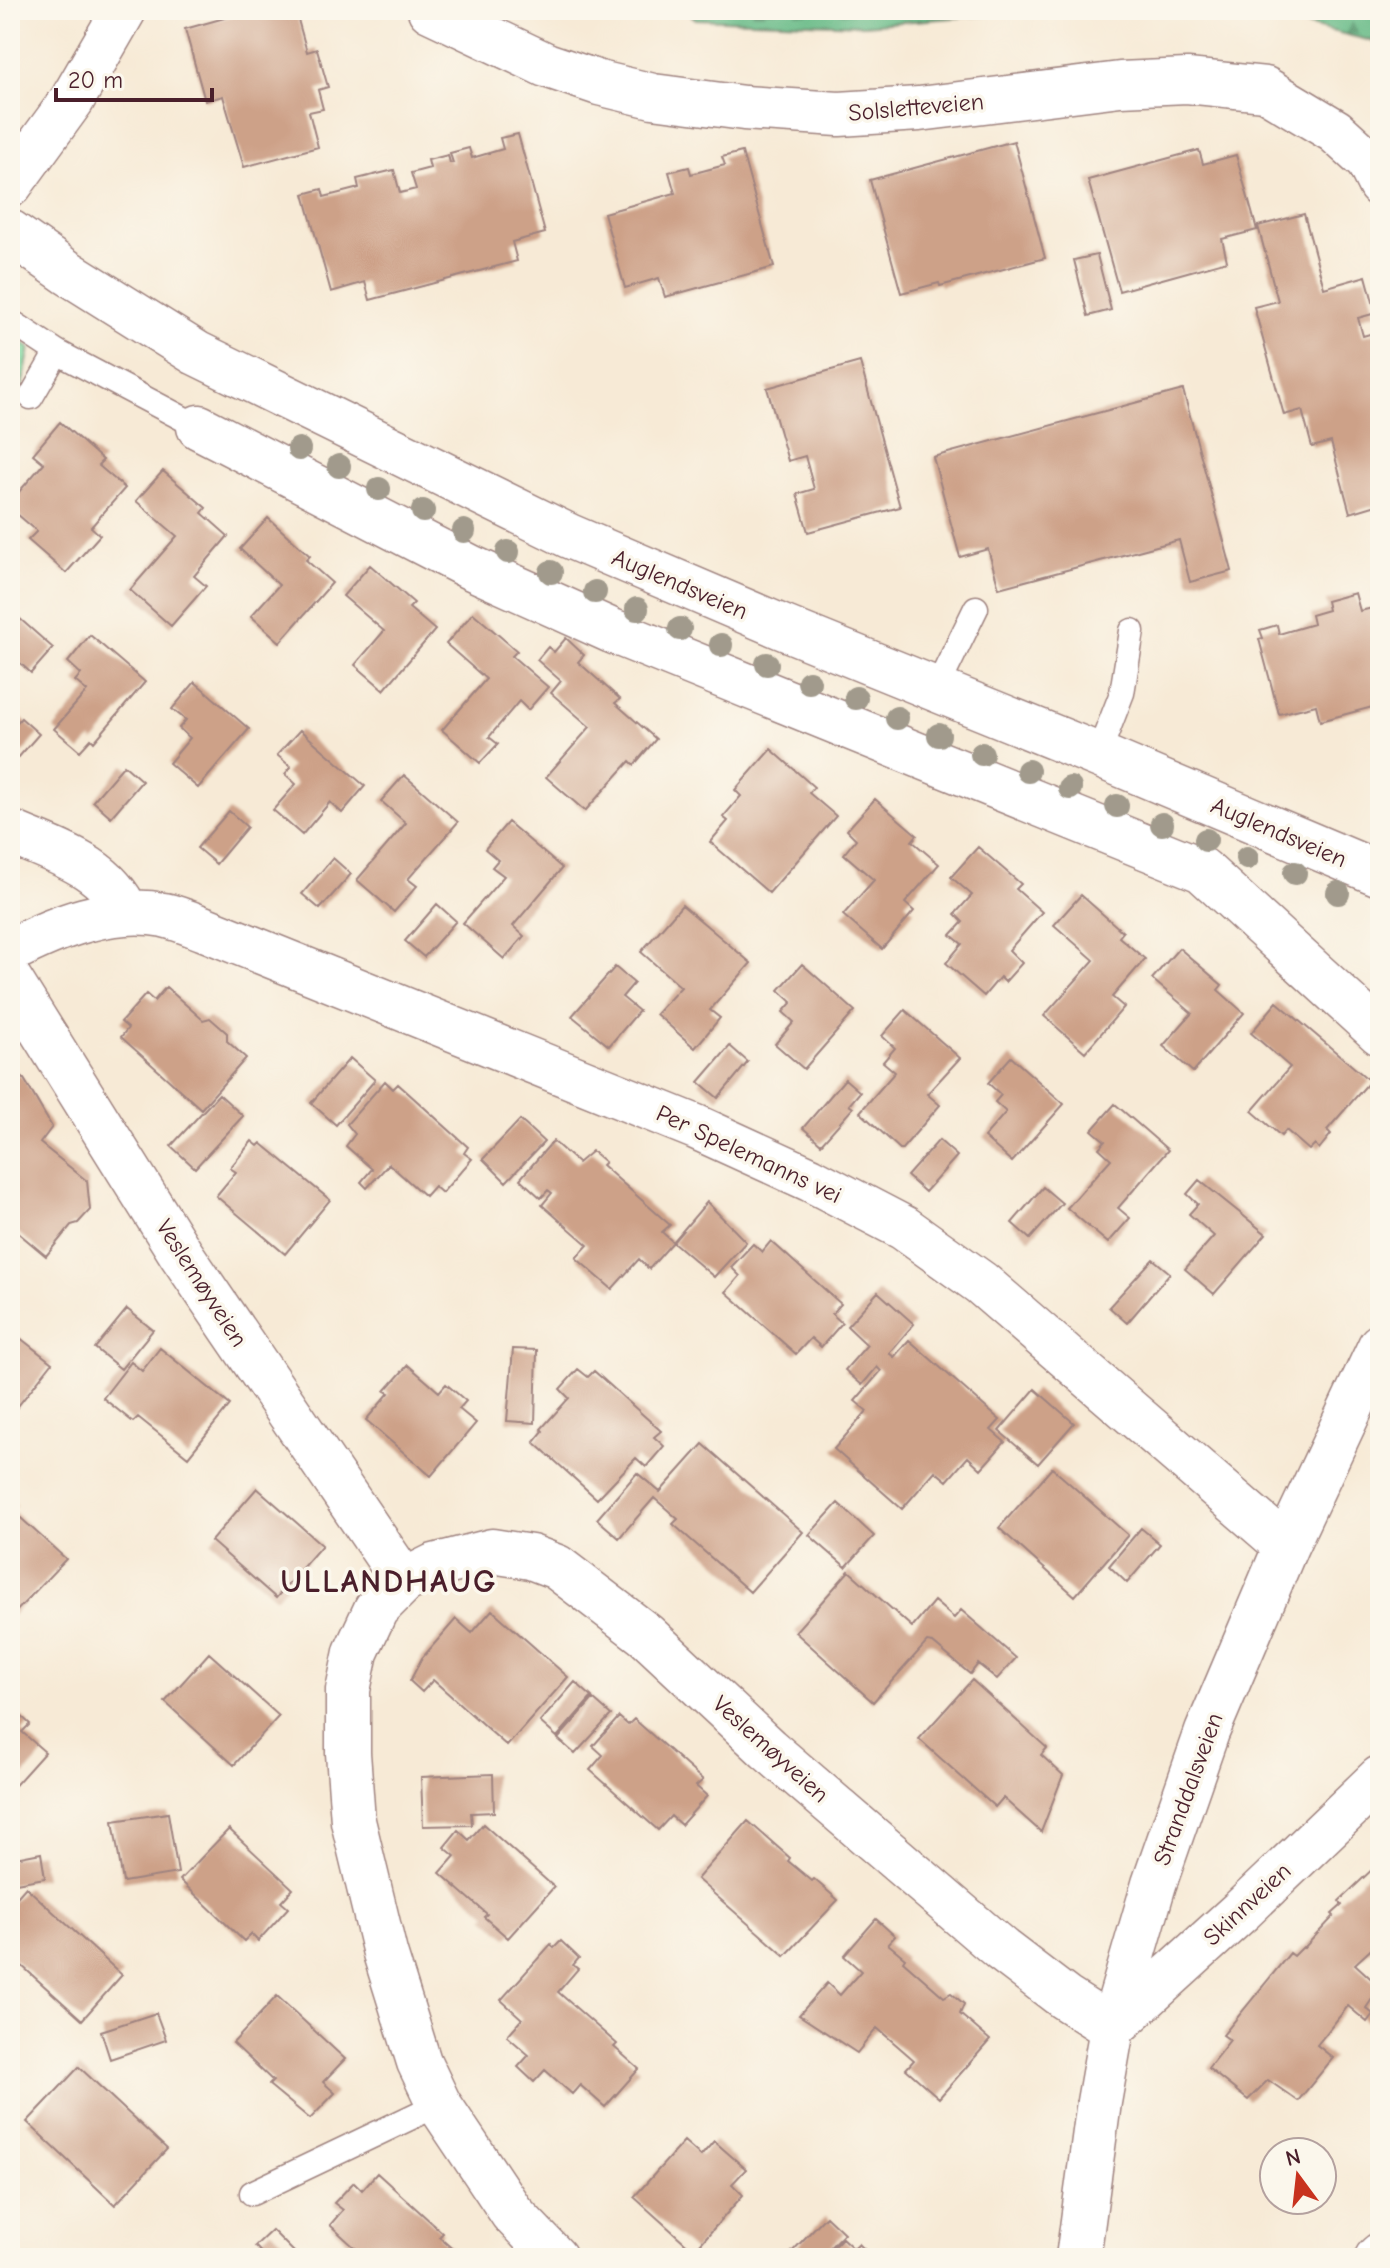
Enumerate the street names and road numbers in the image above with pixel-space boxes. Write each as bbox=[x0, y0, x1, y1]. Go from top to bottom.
street label: Solsletteveien bbox=[847, 87, 985, 127]
street label: Auglendsveien bbox=[608, 543, 752, 625]
street label: Auglendsveien bbox=[1207, 791, 1351, 873]
street label: Per Spelemanns vei bbox=[652, 1099, 846, 1209]
street label: Veslemøyveien bbox=[150, 1214, 254, 1352]
street label: Veslemøyveien bbox=[707, 1690, 835, 1808]
street label: Stranddalsveien bbox=[1147, 1709, 1229, 1869]
street label: Skinnveien bbox=[1198, 1857, 1296, 1951]

